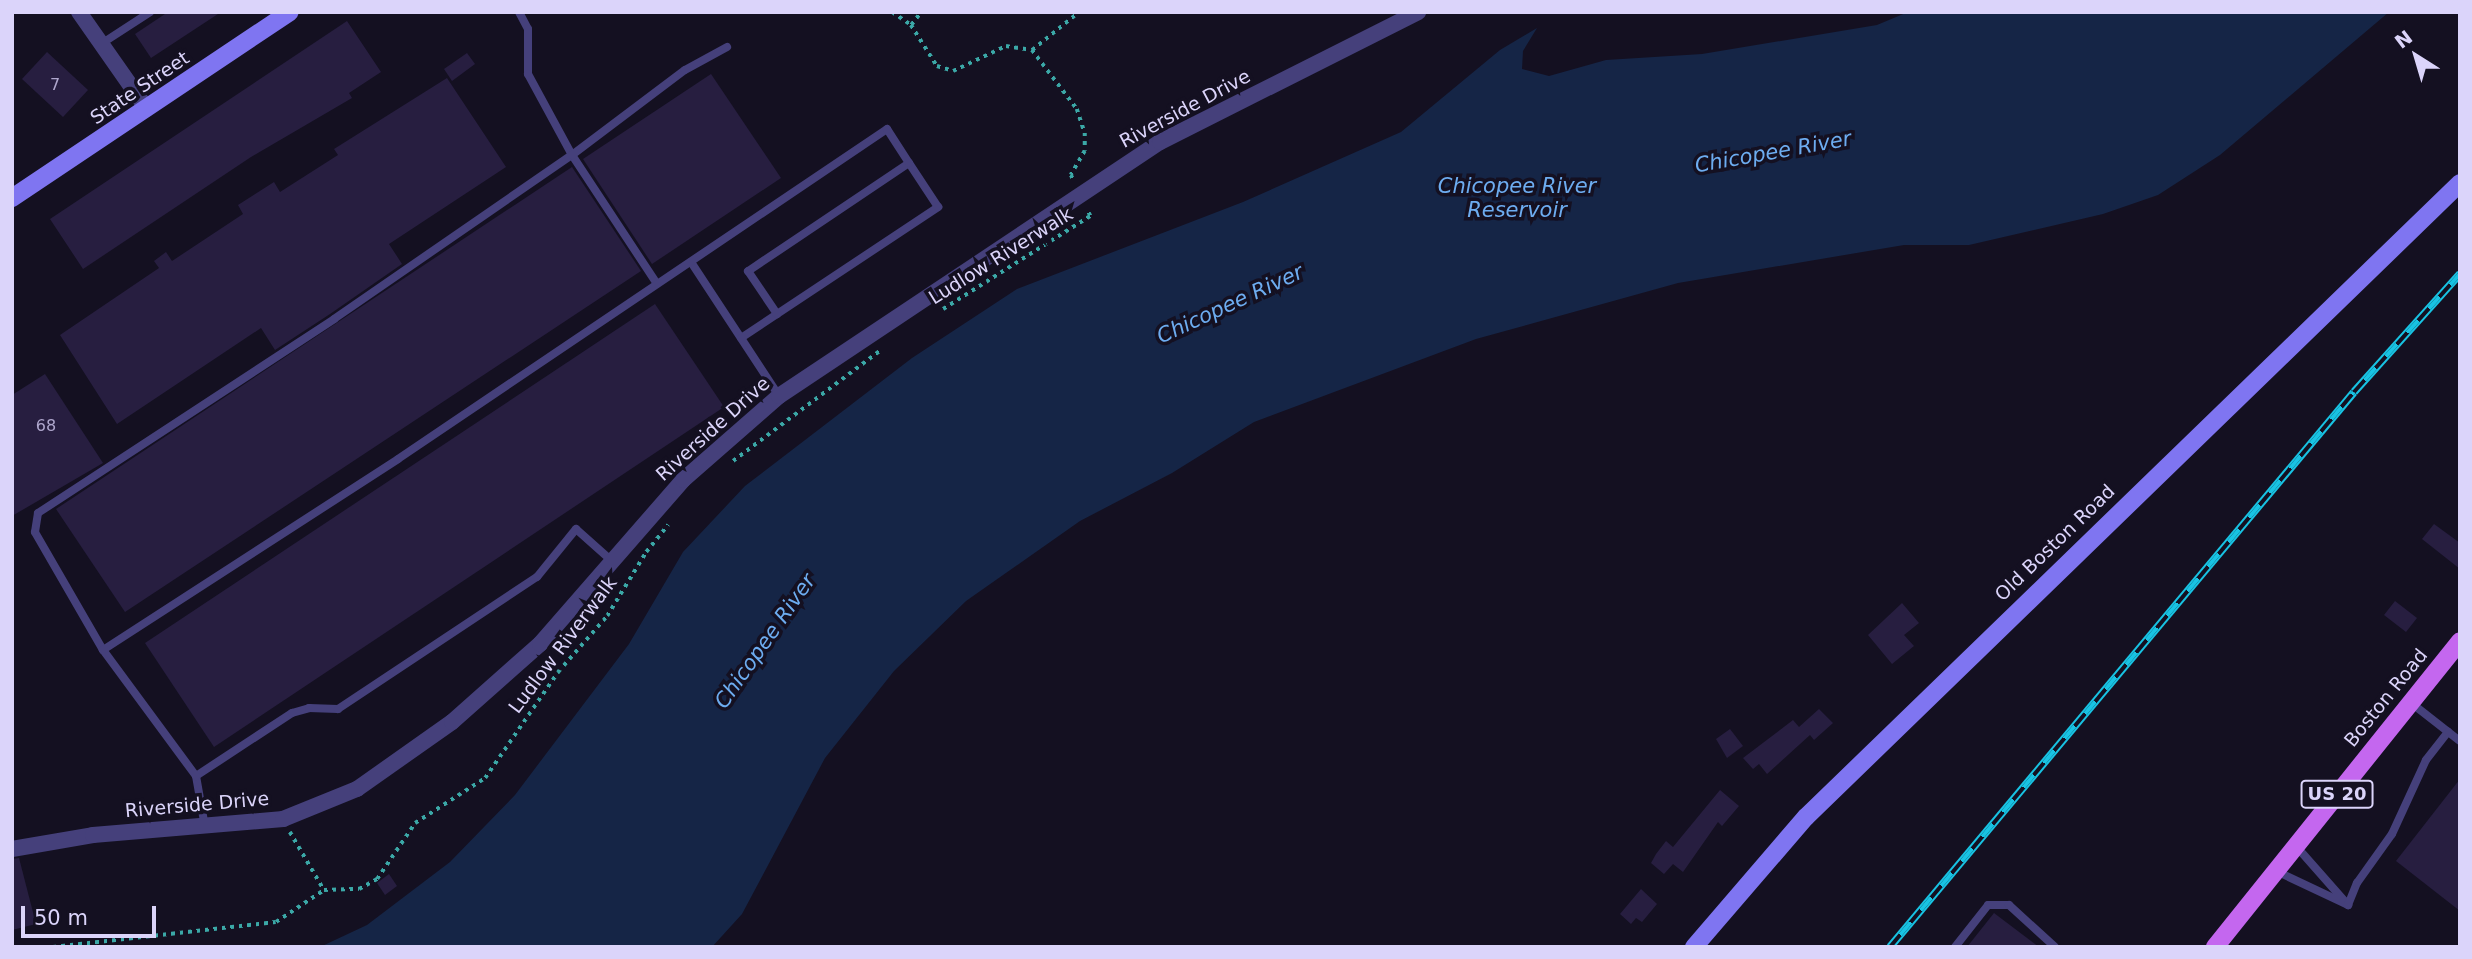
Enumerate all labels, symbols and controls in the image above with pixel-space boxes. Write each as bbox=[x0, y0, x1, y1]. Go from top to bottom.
north arrow bbox=[2381, 21, 2451, 91]
text: N bbox=[2390, 26, 2416, 53]
street label: State Street bbox=[86, 47, 194, 129]
street label: Riverside Drive bbox=[1116, 65, 1254, 153]
house number: 7 bbox=[50, 75, 60, 95]
water label: Chicopee River bbox=[1693, 126, 1853, 178]
water label: Chicopee River Reservoir bbox=[1438, 173, 1596, 223]
street label: Ludlow Riverwalk bbox=[925, 202, 1077, 310]
water label: Chicopee River bbox=[1153, 259, 1307, 349]
street label: Riverside Drive bbox=[652, 372, 774, 486]
house number: 68 bbox=[36, 416, 56, 436]
street label: Old Boston Road bbox=[1990, 480, 2120, 606]
water label: Chicopee River bbox=[709, 569, 821, 713]
street label: Ludlow Riverwalk bbox=[504, 572, 622, 718]
street label: Boston Road bbox=[2340, 644, 2432, 752]
road number: US 20 bbox=[2300, 780, 2374, 808]
street label: Riverside Drive bbox=[124, 787, 270, 823]
scale bar bbox=[24, 892, 159, 936]
text: 50 m bbox=[34, 906, 88, 930]

